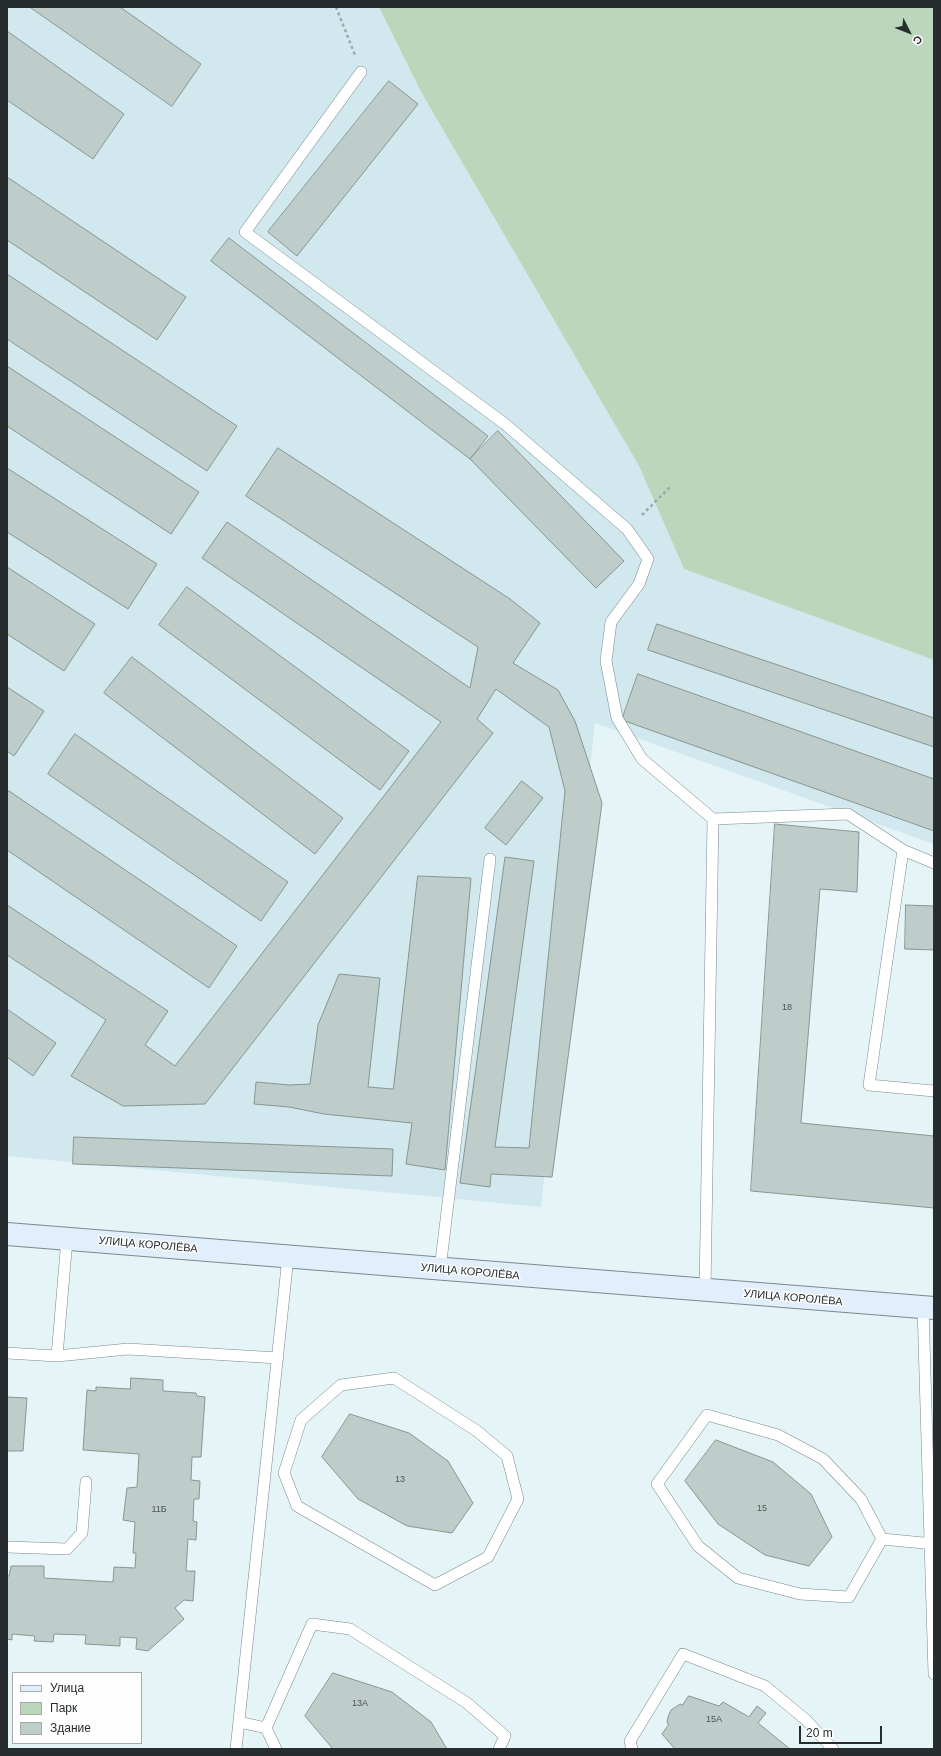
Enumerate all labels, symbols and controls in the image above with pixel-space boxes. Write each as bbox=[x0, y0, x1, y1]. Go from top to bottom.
north arrow bbox=[889, 12, 929, 52]
text: С bbox=[911, 33, 925, 47]
house number: 18 bbox=[782, 1003, 792, 1013]
street label: УЛИЦА КОРОЛЁВА bbox=[98, 1234, 198, 1256]
street label: УЛИЦА КОРОЛЁВА bbox=[420, 1261, 520, 1283]
street label: УЛИЦА КОРОЛЁВА bbox=[743, 1287, 843, 1309]
house number: 13 bbox=[395, 1475, 405, 1485]
house number: 15 bbox=[757, 1504, 767, 1514]
house number: 11Б bbox=[151, 1505, 167, 1515]
legend bbox=[12, 1672, 142, 1744]
text: Улица bbox=[50, 1681, 84, 1695]
house number: 13А bbox=[352, 1699, 368, 1709]
text: Парк bbox=[50, 1701, 77, 1715]
house number: 15А bbox=[706, 1715, 722, 1725]
scale bar bbox=[801, 1718, 884, 1744]
text: Здание bbox=[50, 1721, 91, 1735]
text: 20 m bbox=[806, 1726, 833, 1740]

